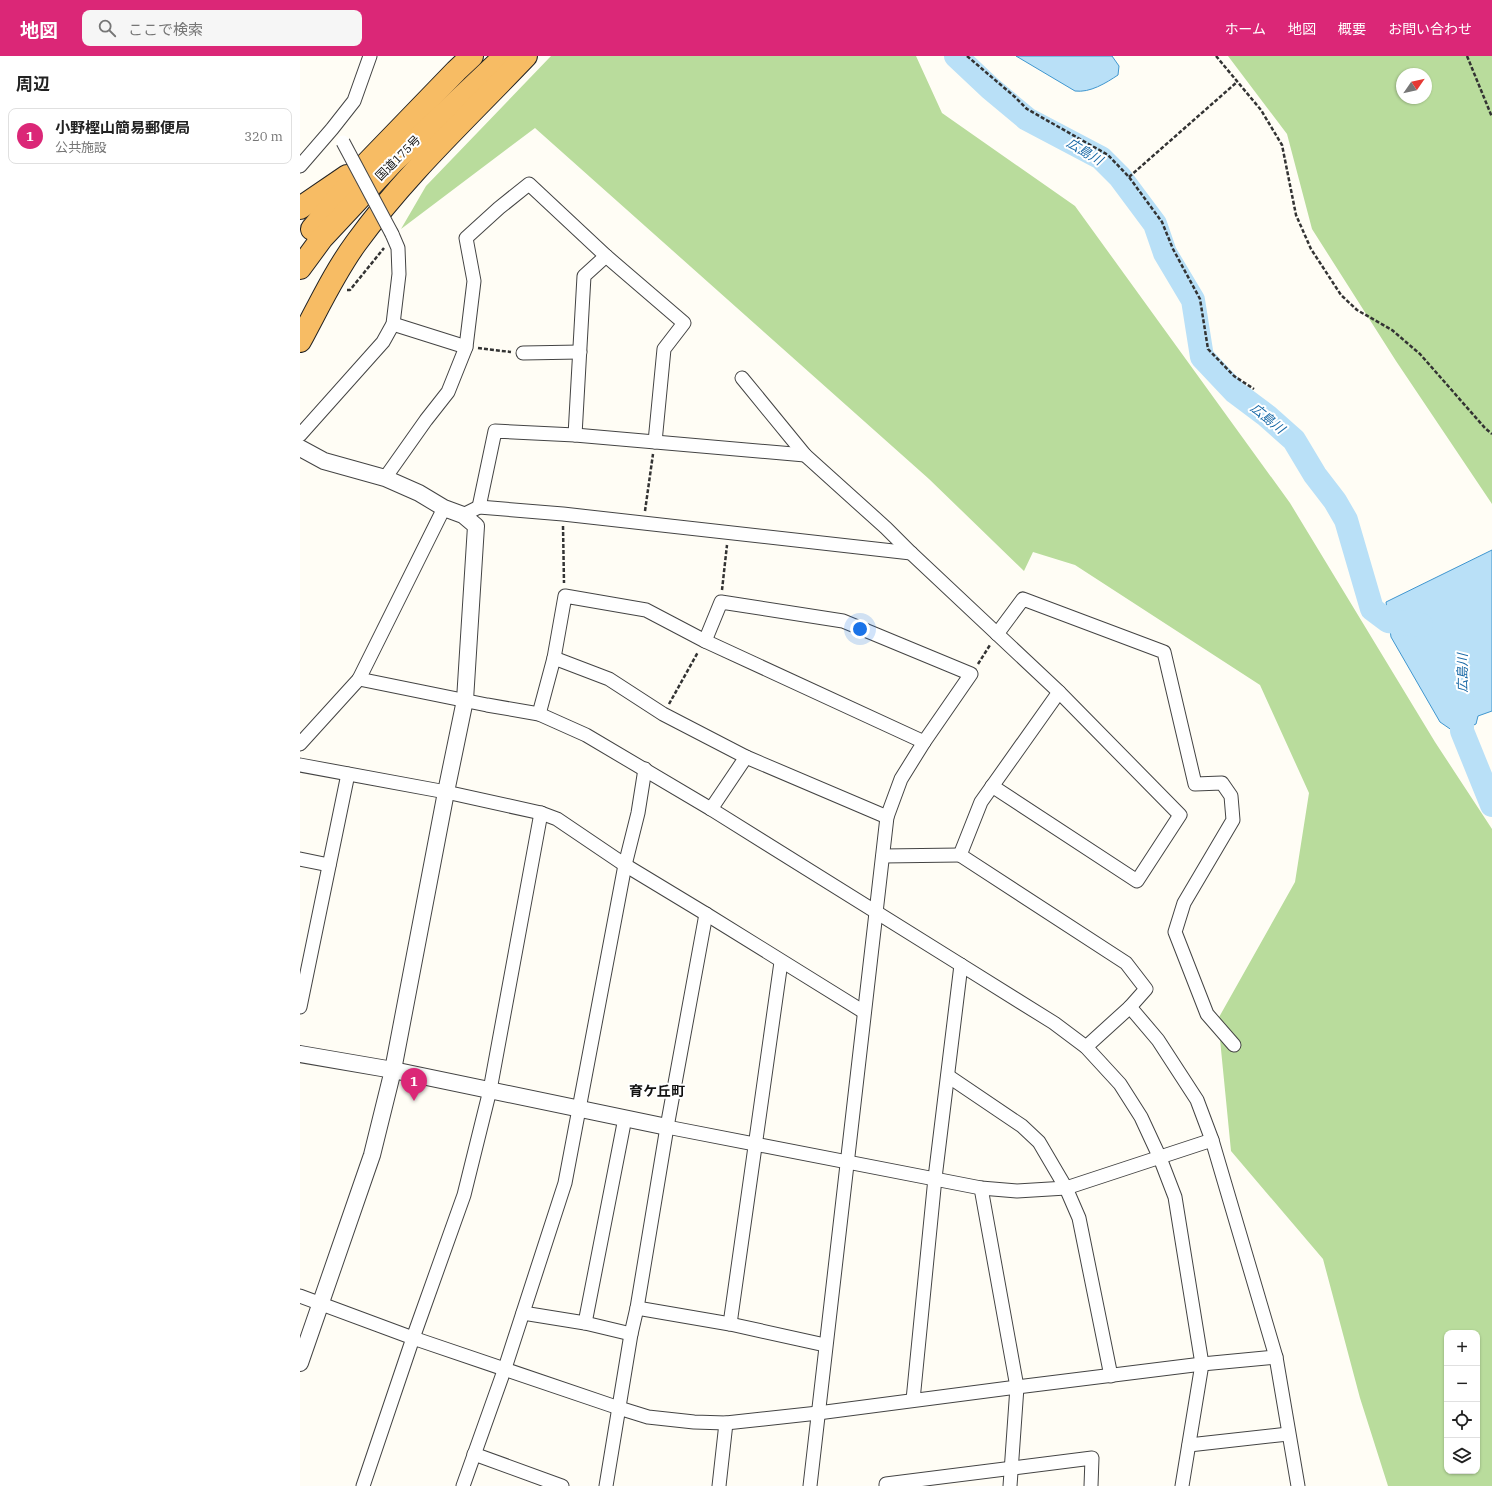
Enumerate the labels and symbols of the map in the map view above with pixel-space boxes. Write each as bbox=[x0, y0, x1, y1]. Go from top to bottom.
north arrow bbox=[1396, 68, 1432, 104]
street label: 国道175号 bbox=[372, 132, 423, 183]
water label: 広島川 bbox=[1064, 134, 1108, 170]
water label: 広島川 bbox=[1247, 400, 1290, 439]
your location bbox=[850, 619, 870, 639]
water label: 広島川 bbox=[1454, 652, 1471, 693]
pin: 1 bbox=[401, 1068, 427, 1101]
district label: 育ケ丘町 bbox=[629, 1082, 685, 1100]

